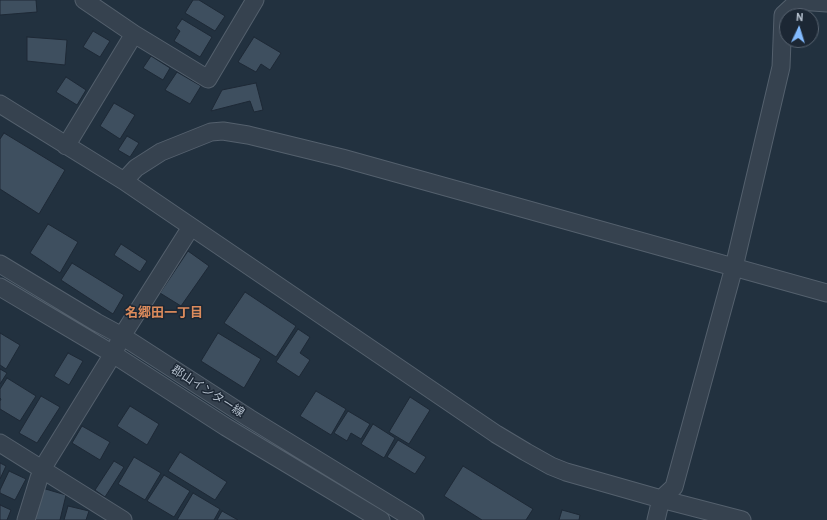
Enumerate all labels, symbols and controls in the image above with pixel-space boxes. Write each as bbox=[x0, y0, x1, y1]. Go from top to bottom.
north arrow bbox=[779, 8, 819, 48]
text: N bbox=[796, 10, 804, 23]
district label: 名郷田一丁目 bbox=[125, 305, 203, 321]
street label: 郡山インター線 bbox=[169, 362, 247, 420]

